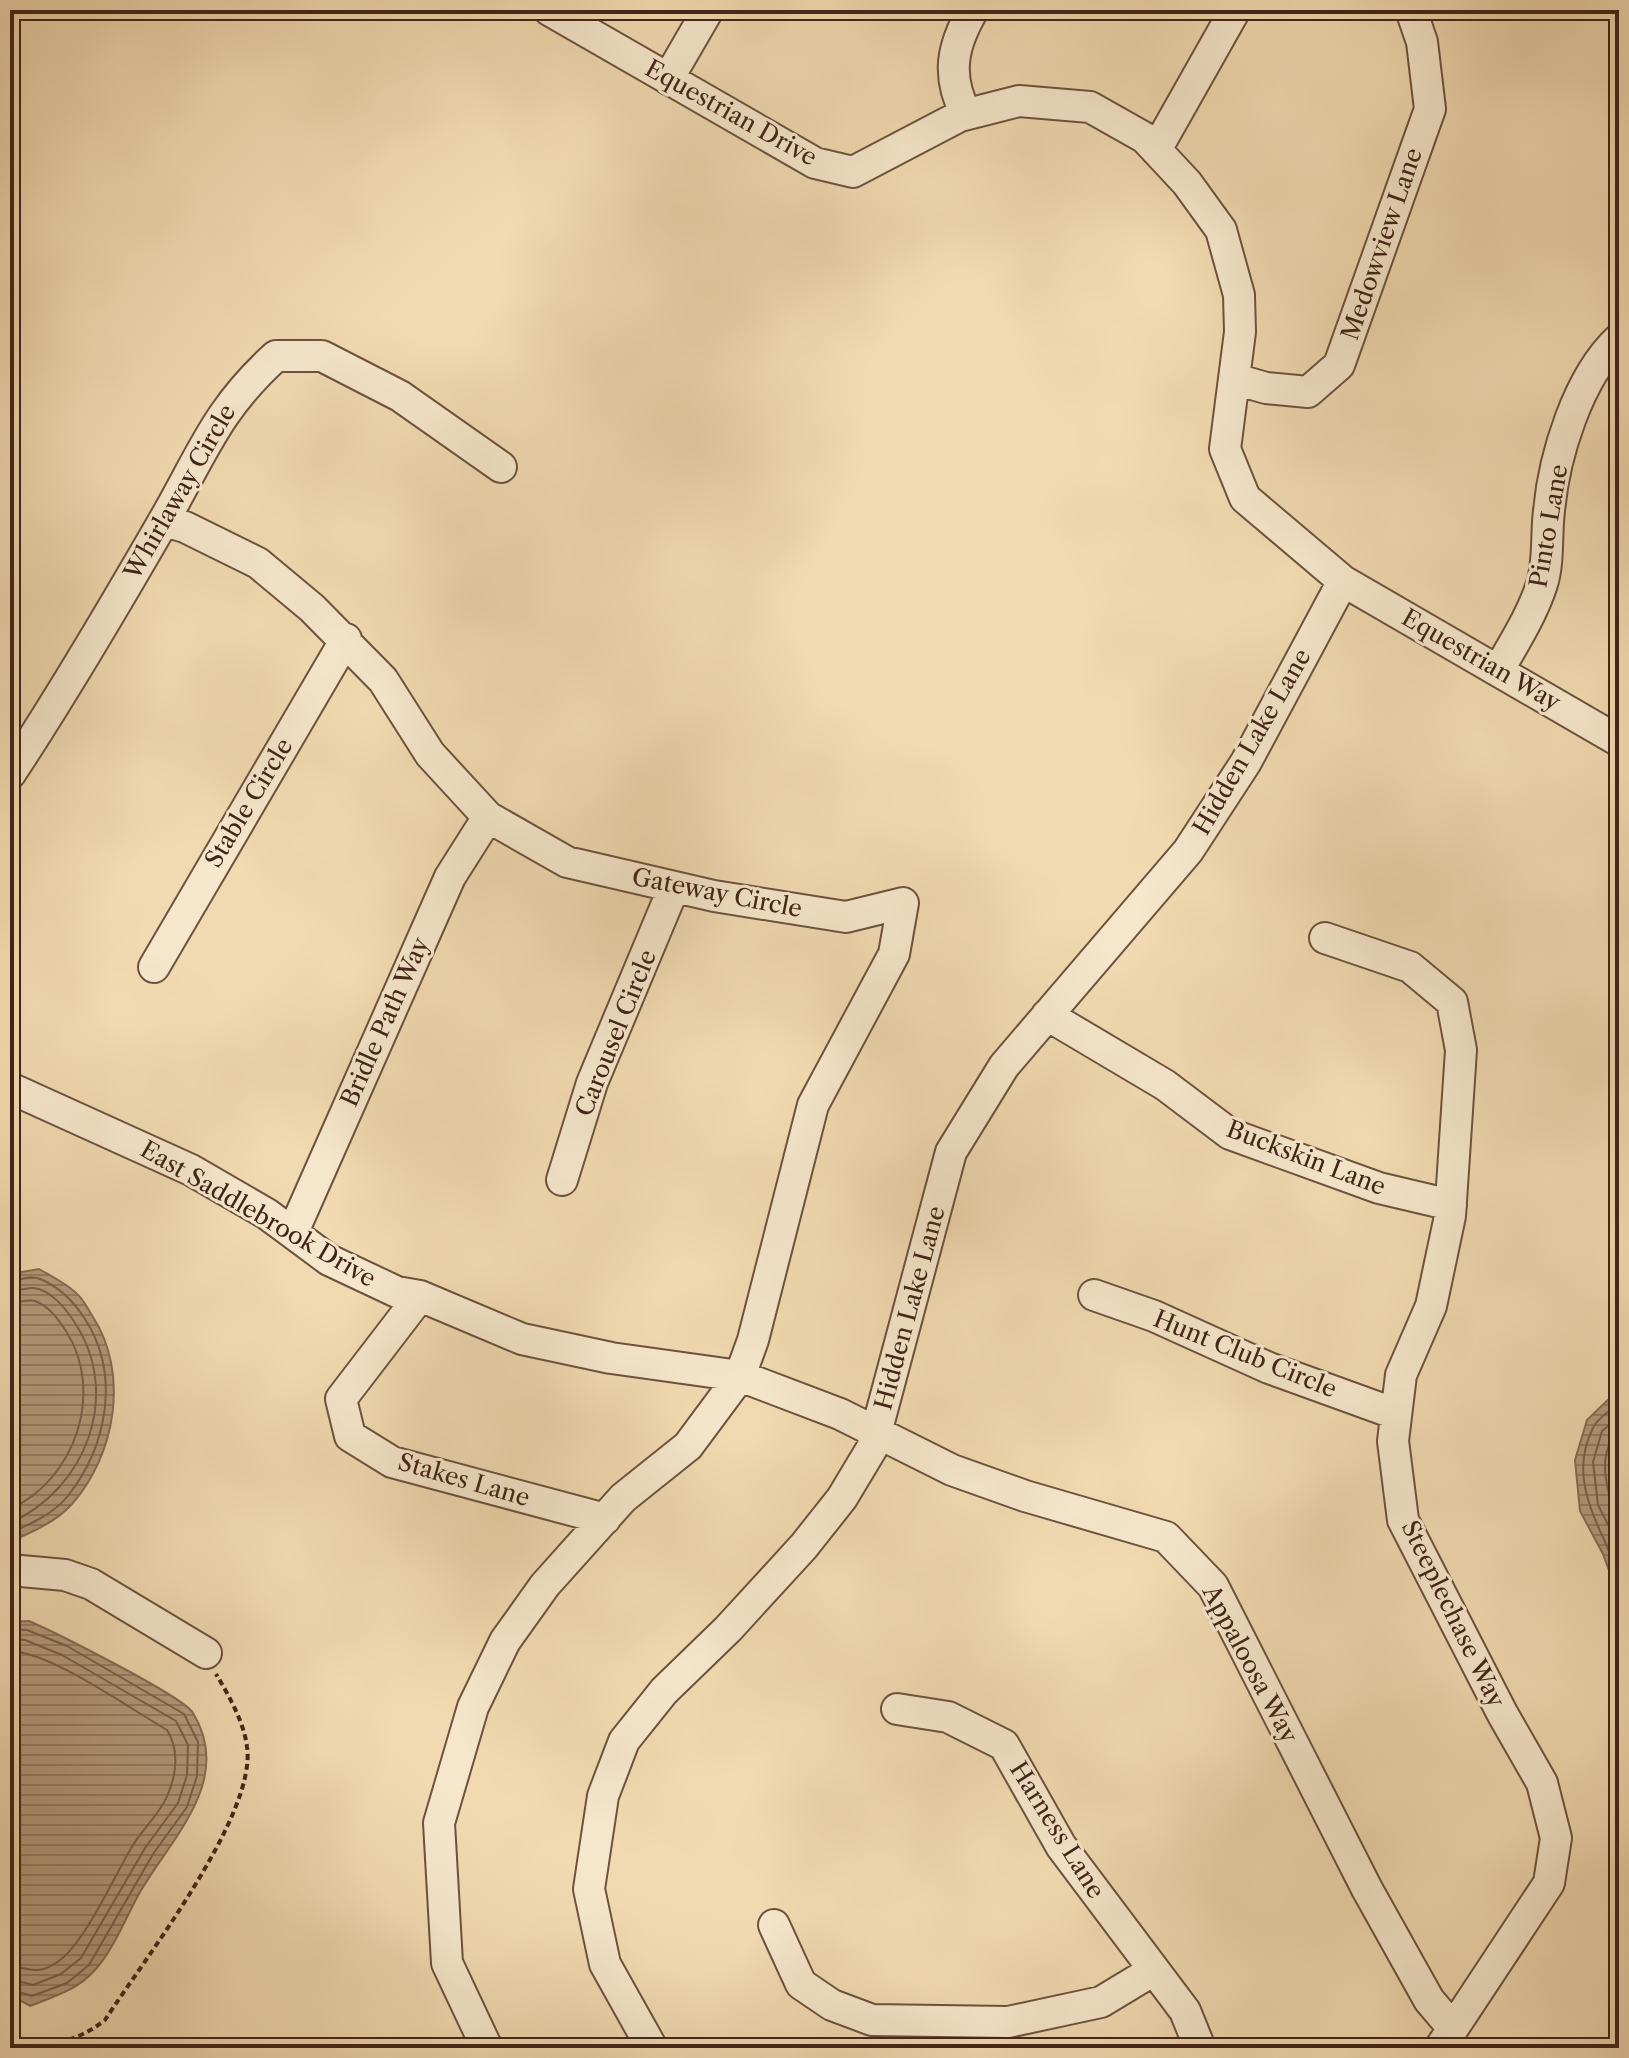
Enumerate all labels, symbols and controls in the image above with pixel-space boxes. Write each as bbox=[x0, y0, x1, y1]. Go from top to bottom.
street label: Equestrian Drive bbox=[640, 53, 822, 172]
street label: Medowview Lane bbox=[1335, 144, 1428, 344]
street label: Whirlaway Circle bbox=[117, 399, 241, 585]
street label: Pinto Lane bbox=[1523, 462, 1574, 590]
street label: Equestrian Way bbox=[1397, 602, 1566, 717]
street label: Hidden Lake Lane bbox=[1187, 644, 1317, 840]
street label: Stable Circle bbox=[199, 733, 299, 873]
street label: Gateway Circle bbox=[630, 862, 805, 923]
street label: Bridle Path Way bbox=[334, 932, 435, 1111]
street label: Carousel Circle bbox=[569, 945, 662, 1120]
street label: Buckskin Lane bbox=[1223, 1114, 1390, 1201]
street label: East Saddlebrook Drive bbox=[135, 1134, 381, 1293]
street label: Hidden Lake Lane bbox=[868, 1203, 951, 1413]
street label: Hunt Club Circle bbox=[1149, 1304, 1341, 1403]
street label: Stakes Lane bbox=[395, 1447, 533, 1512]
street label: Steeplechase Way bbox=[1396, 1516, 1512, 1713]
street label: Appaloosa Way bbox=[1196, 1579, 1304, 1748]
street label: Harness Lane bbox=[1004, 1756, 1111, 1903]

